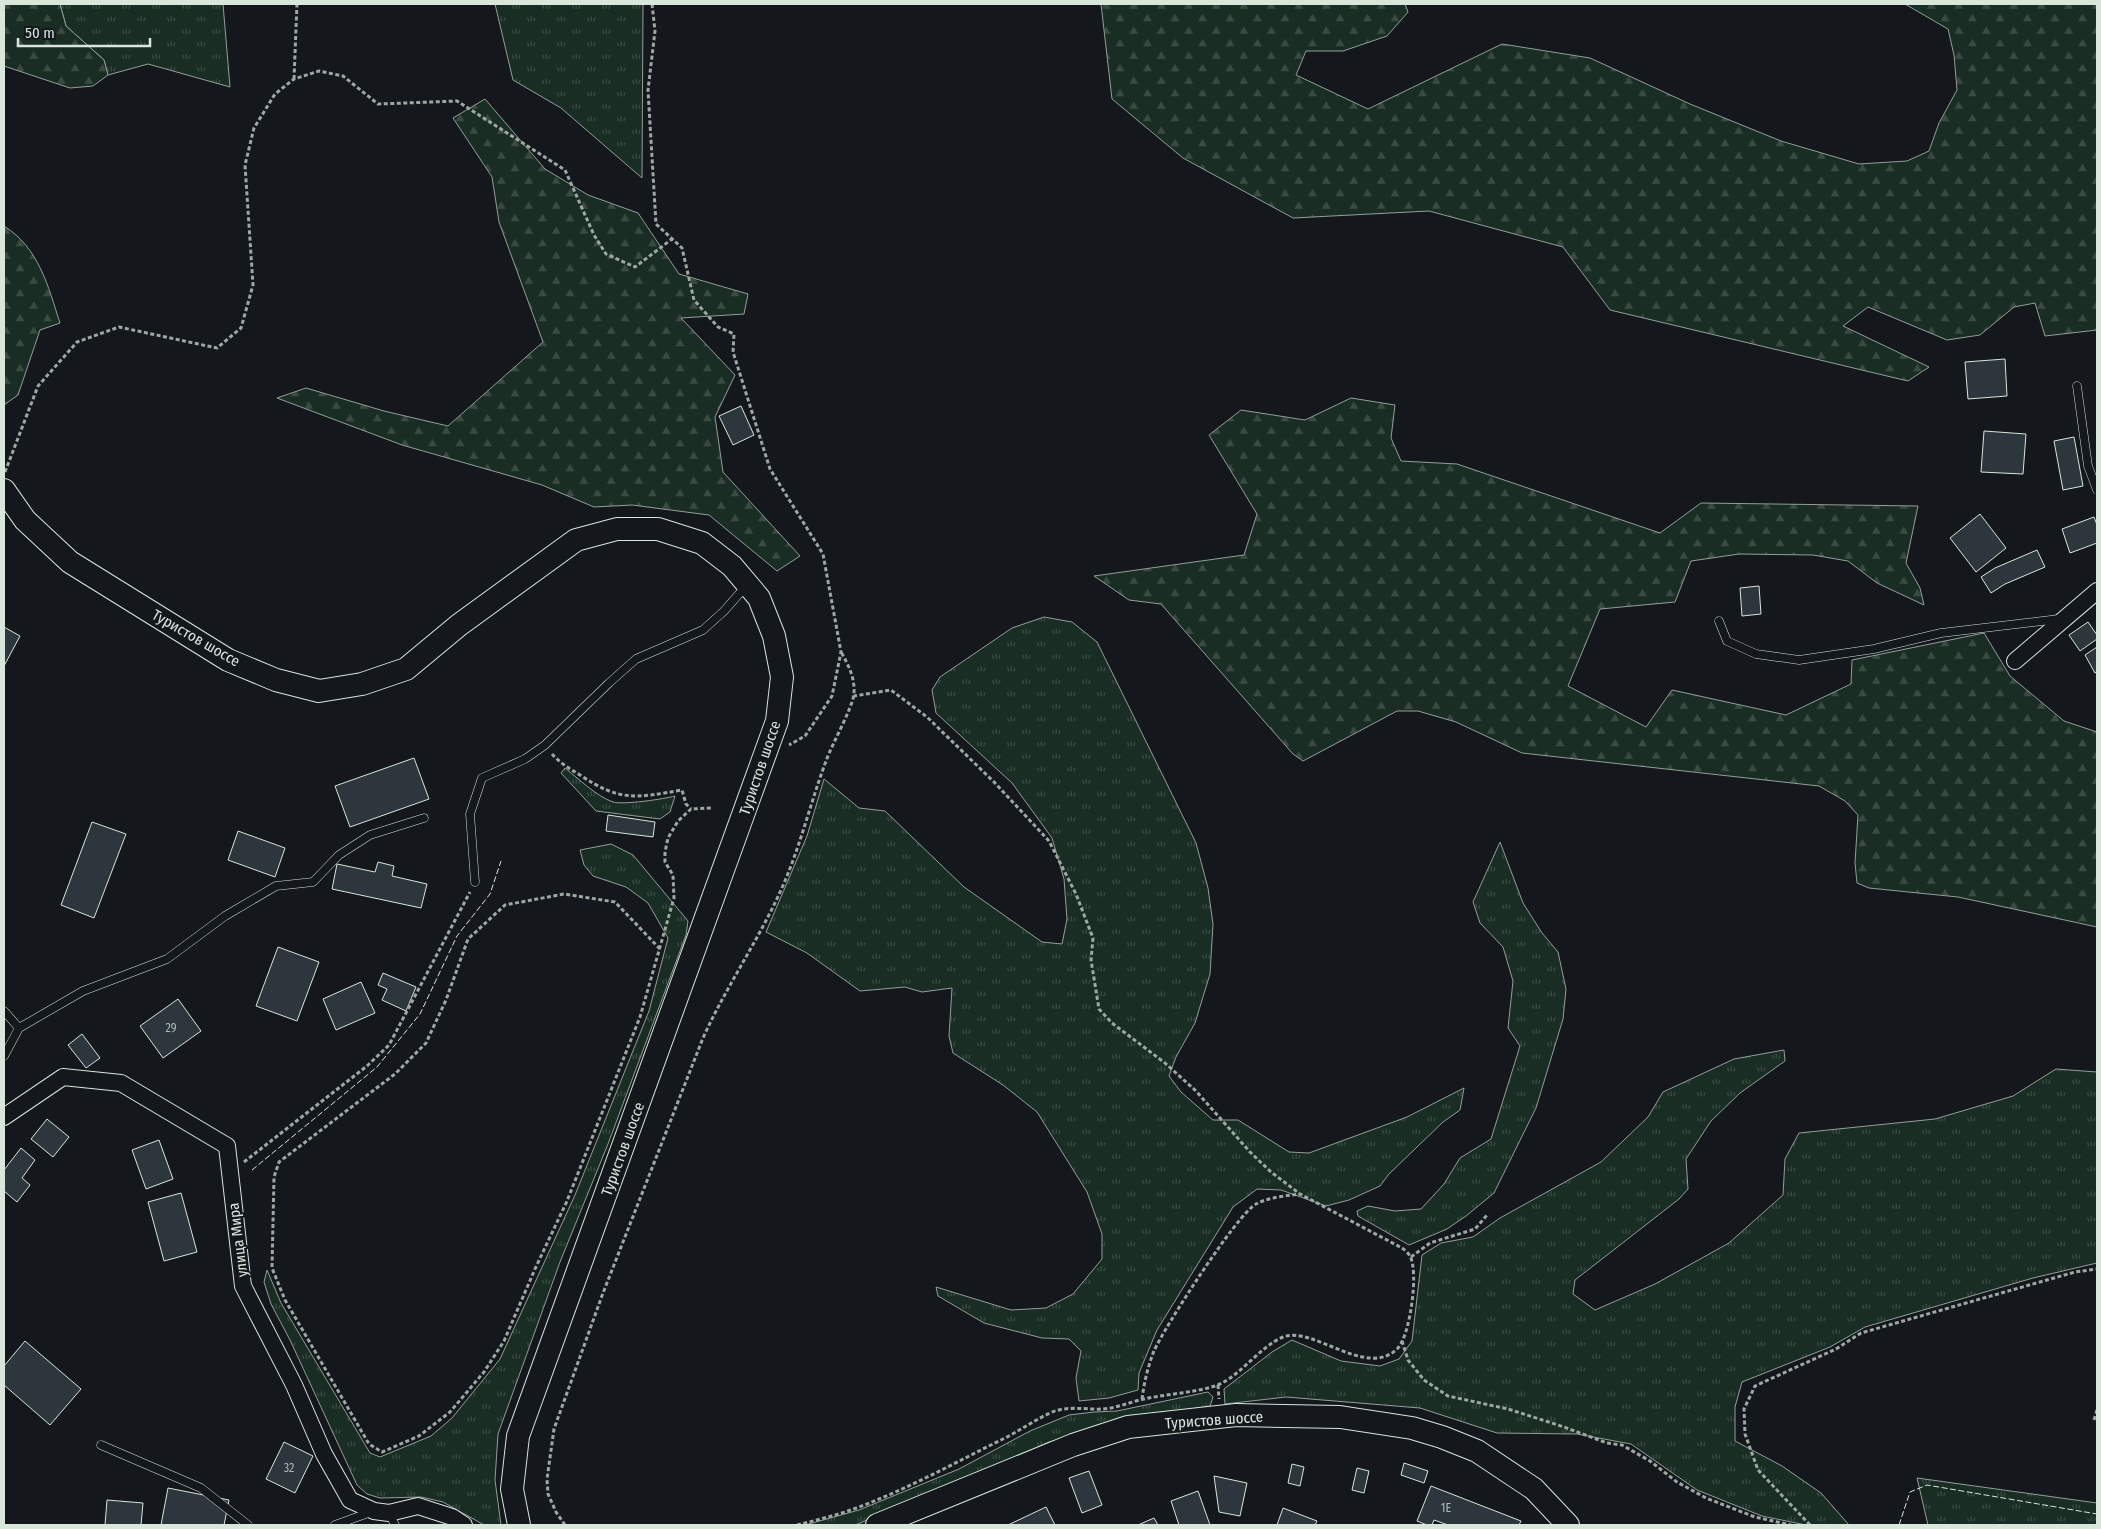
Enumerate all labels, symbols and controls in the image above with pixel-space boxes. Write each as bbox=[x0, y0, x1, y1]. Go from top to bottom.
scale bar bbox=[18, 15, 150, 47]
text: 50 m bbox=[25, 24, 55, 42]
street label: Туристов шоссе bbox=[149, 606, 243, 670]
street label: Туристов шоссе bbox=[735, 719, 785, 817]
house number: 29 bbox=[165, 1021, 177, 1035]
street label: Туристов шоссе bbox=[598, 1100, 648, 1198]
street label: улица Мира bbox=[224, 1202, 252, 1278]
street label: Туристов шоссе bbox=[1164, 1408, 1264, 1432]
house number: 32 bbox=[284, 1461, 294, 1475]
house number: 1Е bbox=[1441, 1501, 1452, 1515]

